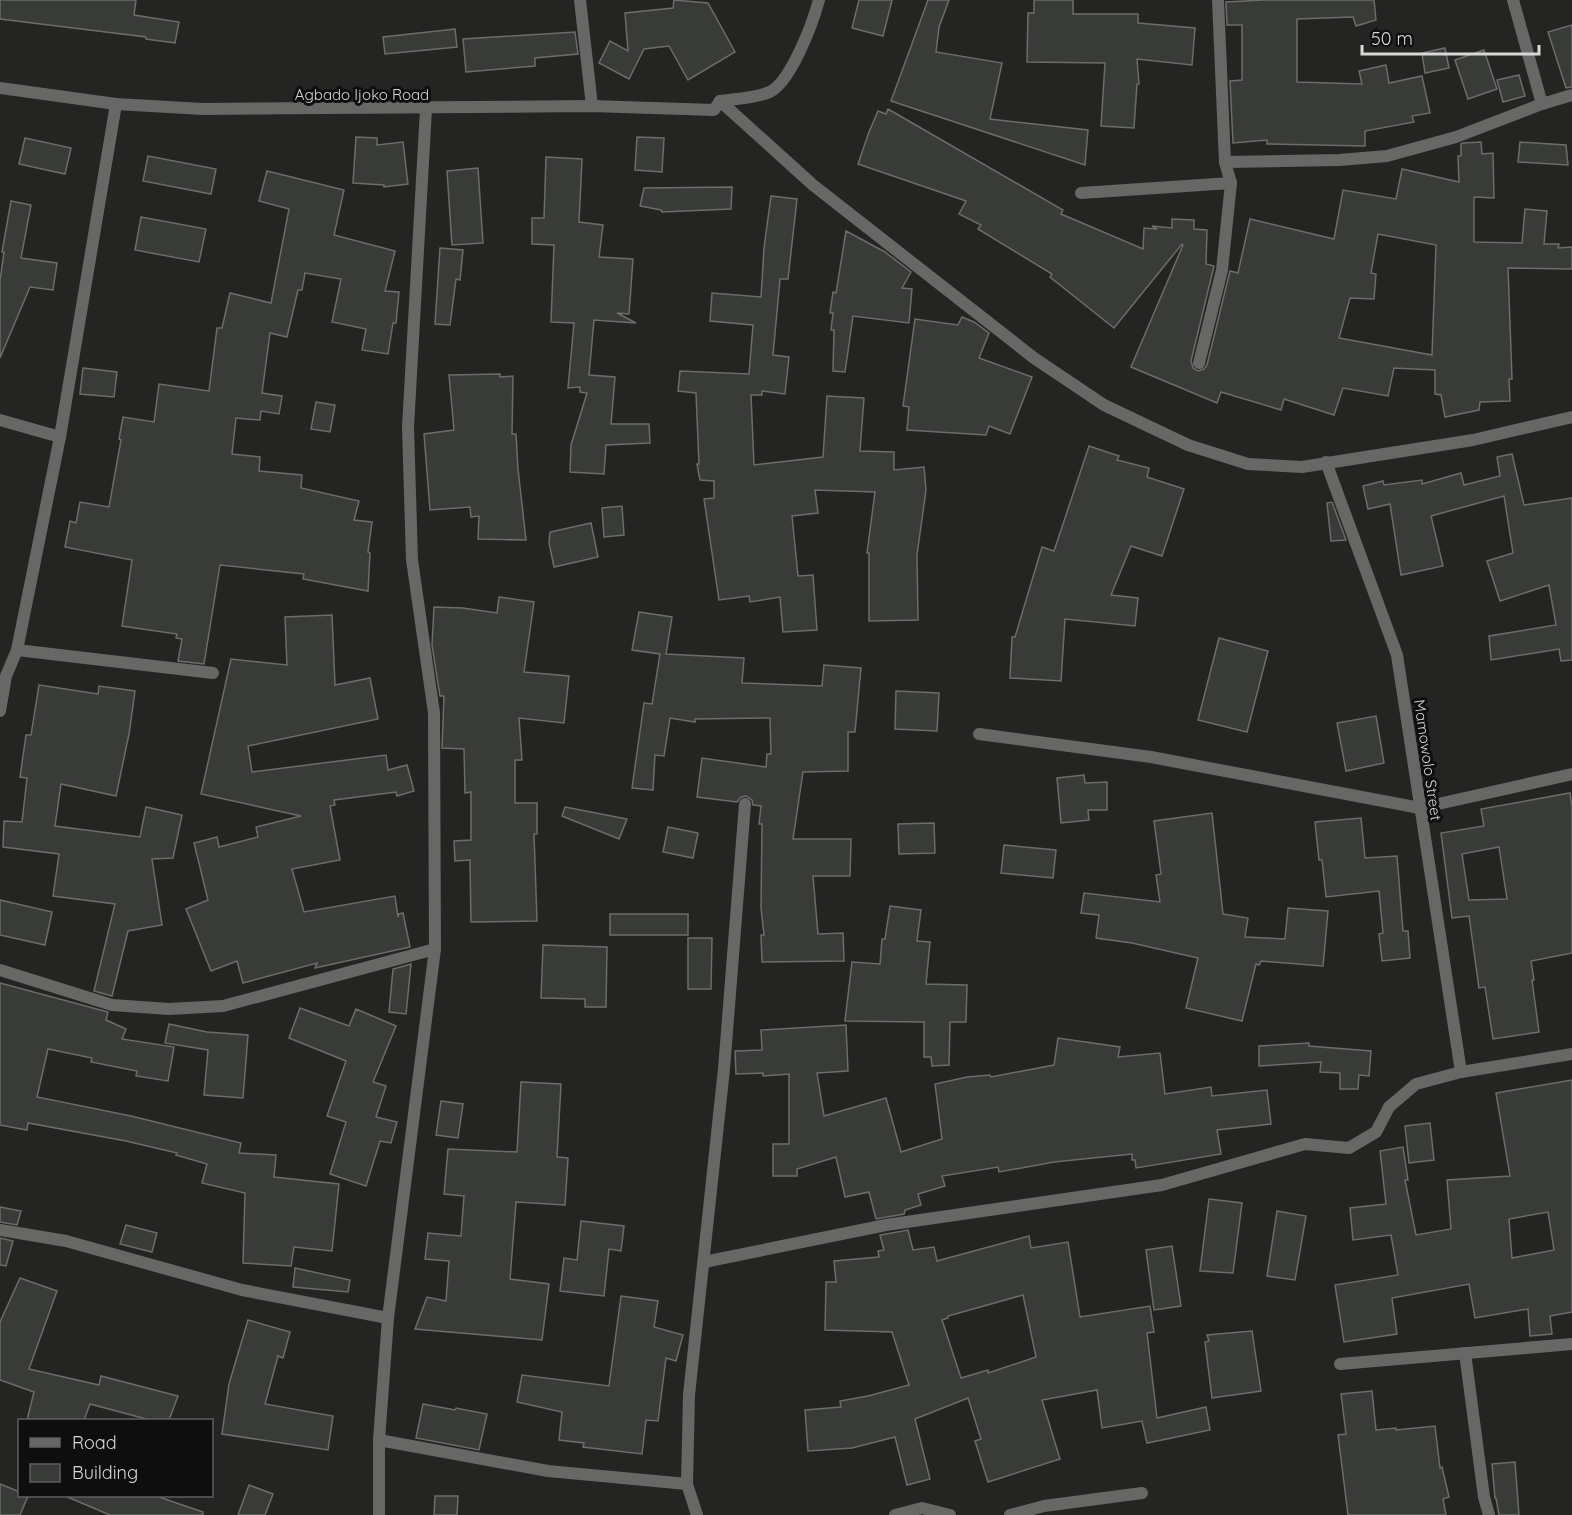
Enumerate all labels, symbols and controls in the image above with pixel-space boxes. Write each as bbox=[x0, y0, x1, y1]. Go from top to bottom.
scale bar bbox=[1362, 18, 1539, 56]
text: 50 m bbox=[1371, 27, 1413, 50]
street label: Agbado Ijoko Road bbox=[295, 85, 429, 104]
street label: Mamowolo Street bbox=[1410, 698, 1446, 822]
legend bbox=[18, 1419, 213, 1497]
text: Road bbox=[72, 1431, 117, 1454]
text: Building bbox=[72, 1461, 138, 1484]

